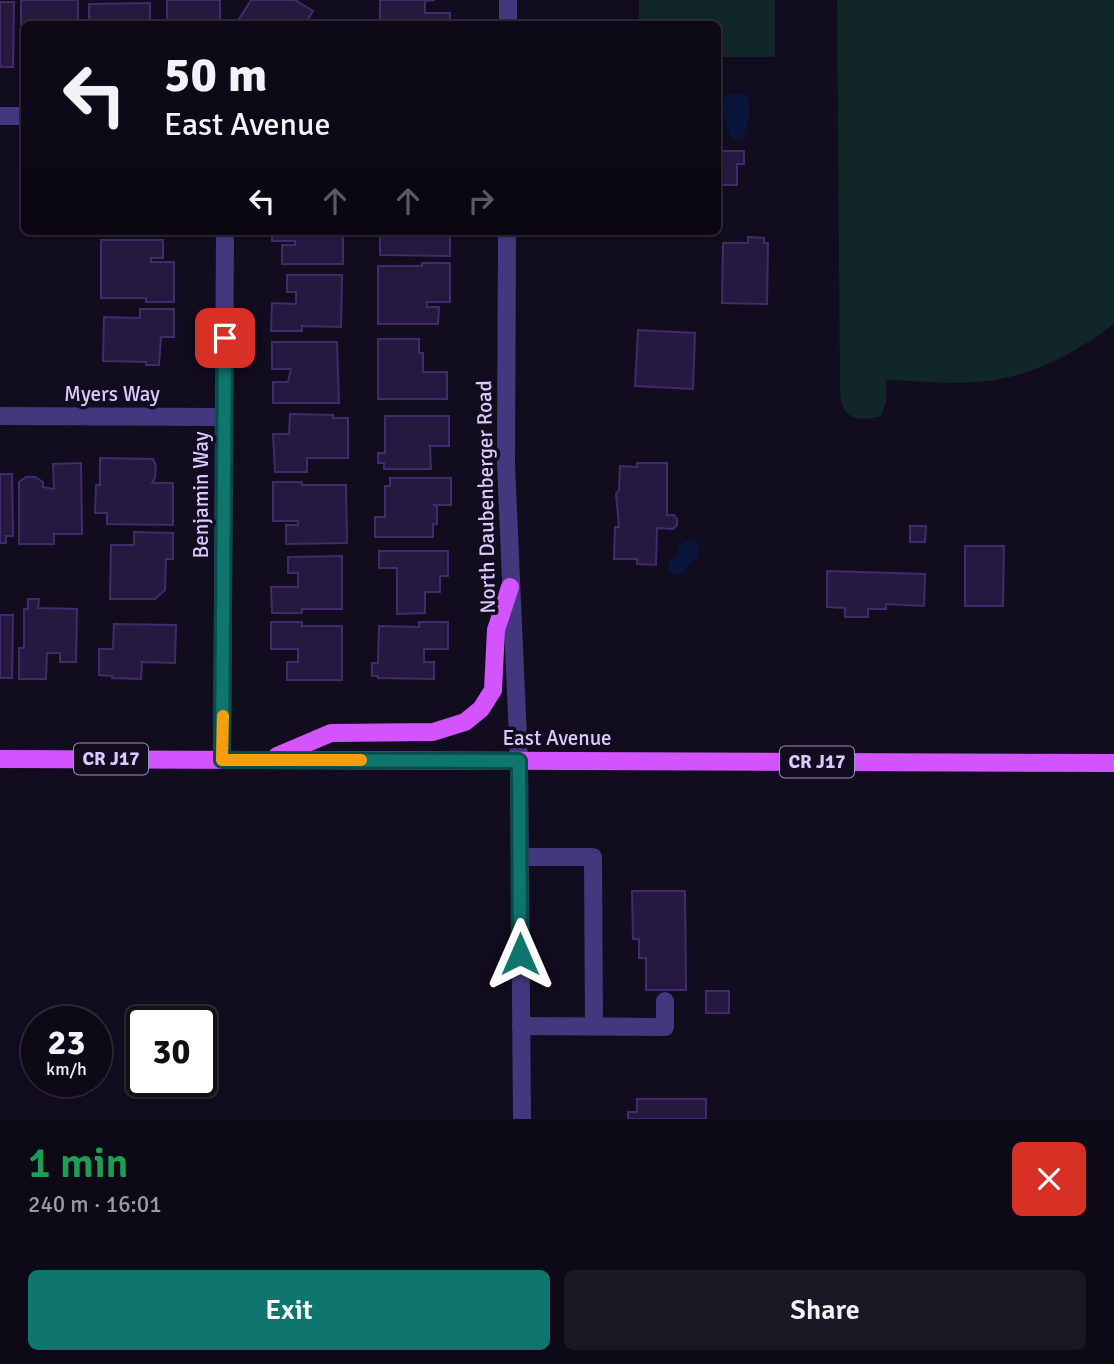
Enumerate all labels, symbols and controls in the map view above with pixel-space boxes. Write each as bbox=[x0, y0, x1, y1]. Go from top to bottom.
text: 50 m bbox=[164, 45, 267, 105]
icon: left bbox=[49, 49, 140, 140]
text: East Avenue bbox=[164, 105, 330, 144]
icon: left bbox=[243, 182, 281, 220]
icon: ahead bbox=[316, 182, 354, 220]
icon: ahead bbox=[389, 182, 427, 220]
icon: right bbox=[462, 182, 500, 220]
pin bbox=[195, 308, 255, 368]
icon: arrive bbox=[206, 319, 244, 357]
street label: North Daubenberger Road bbox=[471, 380, 501, 614]
street label: Myers Way bbox=[64, 381, 160, 407]
street label: Benjamin Way bbox=[188, 431, 214, 558]
street label: East Avenue bbox=[502, 725, 612, 751]
road number: CR J17 bbox=[74, 744, 148, 774]
road number: CR J17 bbox=[780, 747, 854, 778]
position arrow bbox=[483, 917, 557, 991]
speed limit sign: 30 bbox=[126, 1006, 217, 1097]
text: 23 bbox=[48, 1021, 85, 1064]
text: km/h bbox=[46, 1058, 87, 1080]
text: 1 min bbox=[28, 1138, 129, 1189]
button: close bbox=[1012, 1142, 1086, 1216]
text: 240 m · 16:01 bbox=[28, 1190, 162, 1219]
button: Exit bbox=[28, 1270, 550, 1350]
button: Share bbox=[564, 1270, 1086, 1350]

